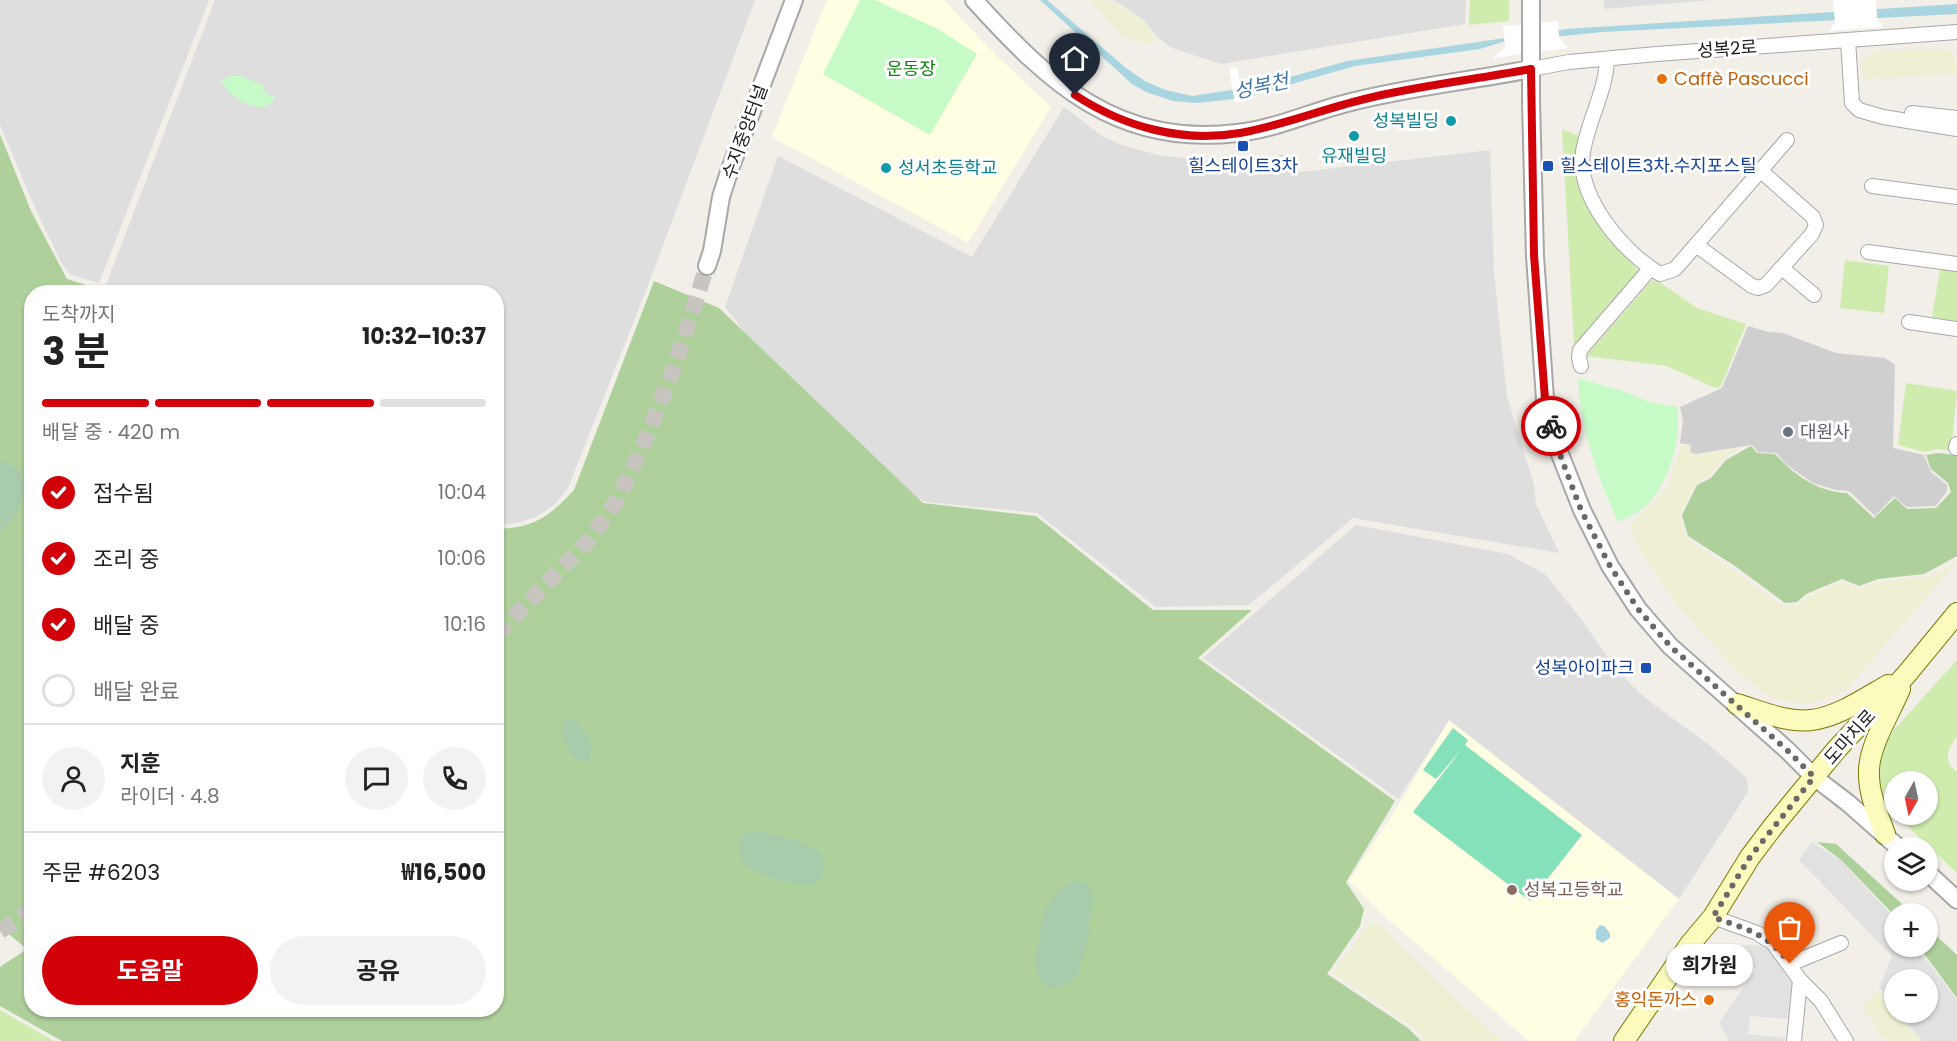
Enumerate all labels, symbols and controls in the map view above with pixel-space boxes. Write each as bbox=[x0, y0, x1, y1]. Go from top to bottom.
pin bbox=[1049, 33, 1100, 95]
street label: 성복2로 bbox=[1696, 34, 1758, 63]
icon: home bbox=[1058, 42, 1091, 75]
park label: 운동장 bbox=[886, 56, 936, 81]
water label: 성복천 bbox=[1231, 66, 1293, 105]
place label: Caffè Pascucci bbox=[1674, 66, 1809, 91]
marker: Caffè Pascucci bbox=[1655, 72, 1669, 86]
street label: 수지중앙터널 bbox=[716, 81, 773, 183]
place label: 성복빌딩 bbox=[1373, 108, 1439, 133]
marker: 성복빌딩 bbox=[1444, 114, 1458, 128]
marker: 유재빌딩 bbox=[1347, 129, 1361, 143]
marker: 힐스테이트3차 bbox=[1236, 139, 1250, 153]
place label: 유재빌딩 bbox=[1321, 143, 1387, 168]
place label: 힐스테이트3차 bbox=[1188, 153, 1298, 178]
place label: 힐스테이트3차.수지포스틸 bbox=[1560, 153, 1757, 178]
place label: 성서초등학교 bbox=[898, 155, 997, 180]
marker: 힐스테이트3차.수지포스틸 bbox=[1541, 159, 1555, 173]
marker: 성서초등학교 bbox=[879, 161, 893, 175]
text: 도착까지 bbox=[42, 300, 116, 328]
text: 10:32–10:37 bbox=[362, 321, 486, 352]
text: 3 분 bbox=[42, 324, 110, 379]
courier bbox=[1521, 396, 1581, 456]
icon: bike bbox=[1535, 410, 1568, 443]
text: 배달 중 · 420 m bbox=[42, 418, 180, 446]
place label: 대원사 bbox=[1800, 419, 1850, 444]
marker: 대원사 bbox=[1781, 425, 1795, 439]
icon: check bbox=[42, 476, 75, 509]
text: 접수됨 bbox=[93, 478, 154, 509]
text: 10:04 bbox=[438, 478, 486, 506]
icon: check bbox=[42, 542, 75, 575]
text: 조리 중 bbox=[93, 544, 160, 575]
text: 10:06 bbox=[438, 544, 486, 572]
icon: check bbox=[42, 608, 75, 641]
text: 배달 중 bbox=[93, 610, 160, 641]
text: 10:16 bbox=[444, 610, 486, 638]
place label: 성복아이파크 bbox=[1535, 655, 1634, 680]
marker: 성복아이파크 bbox=[1639, 661, 1653, 675]
text: 배달 완료 bbox=[93, 676, 180, 707]
street label: 도마치로 bbox=[1818, 704, 1881, 770]
button: person bbox=[42, 747, 105, 810]
button: chat bbox=[345, 747, 408, 810]
button: phone bbox=[423, 747, 486, 810]
text: 지훈 bbox=[120, 748, 160, 779]
north arrow bbox=[1884, 771, 1938, 825]
map controls bbox=[1884, 771, 1938, 1023]
text: 라이더 · 4.8 bbox=[120, 782, 220, 810]
button: layers bbox=[1884, 837, 1938, 891]
text: 주문 #6203 bbox=[42, 857, 160, 888]
text: ₩16,500 bbox=[401, 857, 486, 888]
place label: 성복고등학교 bbox=[1524, 877, 1623, 902]
marker: 성복고등학교 bbox=[1505, 883, 1519, 897]
pin bbox=[1764, 902, 1815, 964]
button: + bbox=[1884, 903, 1938, 957]
icon: bag bbox=[1773, 911, 1806, 944]
button: 도움말 bbox=[42, 936, 258, 1005]
button: 공유 bbox=[270, 936, 486, 1005]
callout: 희가원 bbox=[1667, 943, 1754, 985]
text: 희가원 bbox=[1682, 951, 1737, 979]
button: − bbox=[1884, 969, 1938, 1023]
place label: 홍익돈까스 bbox=[1614, 987, 1697, 1012]
marker: 홍익돈까스 bbox=[1702, 993, 1716, 1007]

